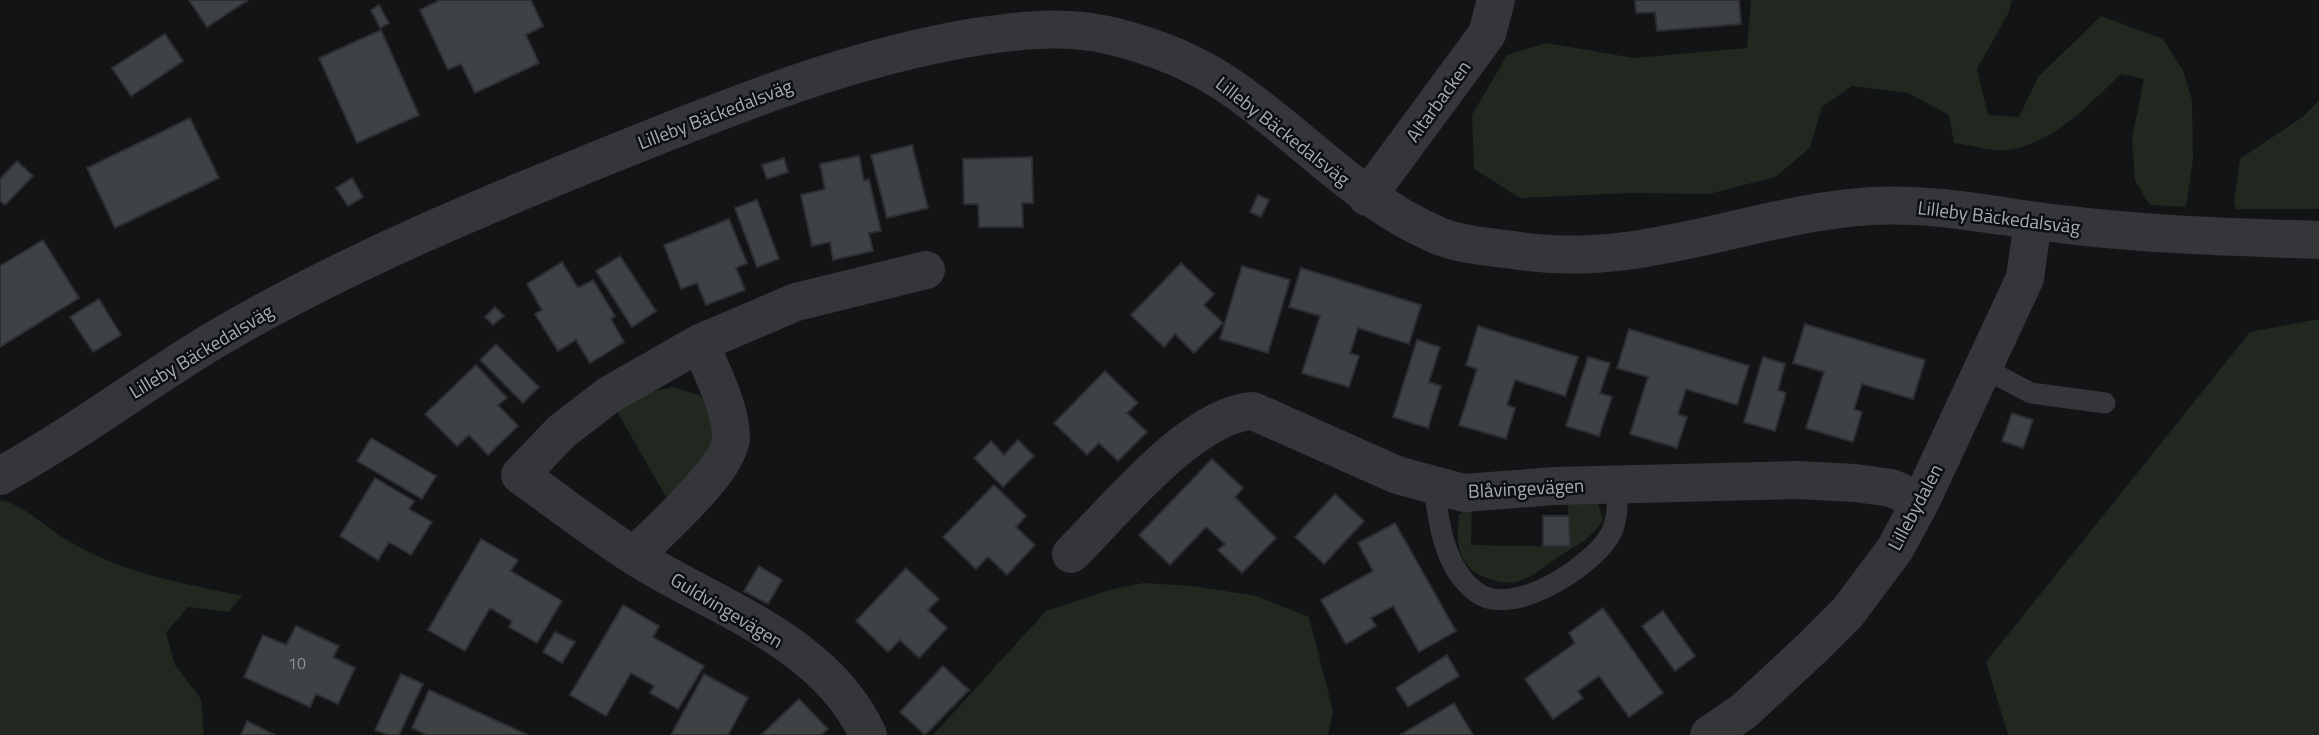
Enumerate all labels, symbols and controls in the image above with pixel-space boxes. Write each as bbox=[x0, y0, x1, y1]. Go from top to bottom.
street label: Altarbacken bbox=[1398, 54, 1477, 148]
street label: Lilleby Bäckedalsväg bbox=[1210, 69, 1357, 193]
street label: Lilleby Bäckedalsväg bbox=[633, 71, 797, 156]
street label: Lilleby Bäckedalsväg bbox=[1916, 192, 2082, 241]
street label: Lilleby Bäckedalsväg bbox=[123, 296, 279, 405]
street label: Lillebydalen bbox=[1880, 458, 1949, 555]
street label: Blåvingevägen bbox=[1467, 470, 1585, 505]
street label: Guldvingevägen bbox=[665, 564, 789, 655]
house number: 10 bbox=[288, 651, 306, 675]

